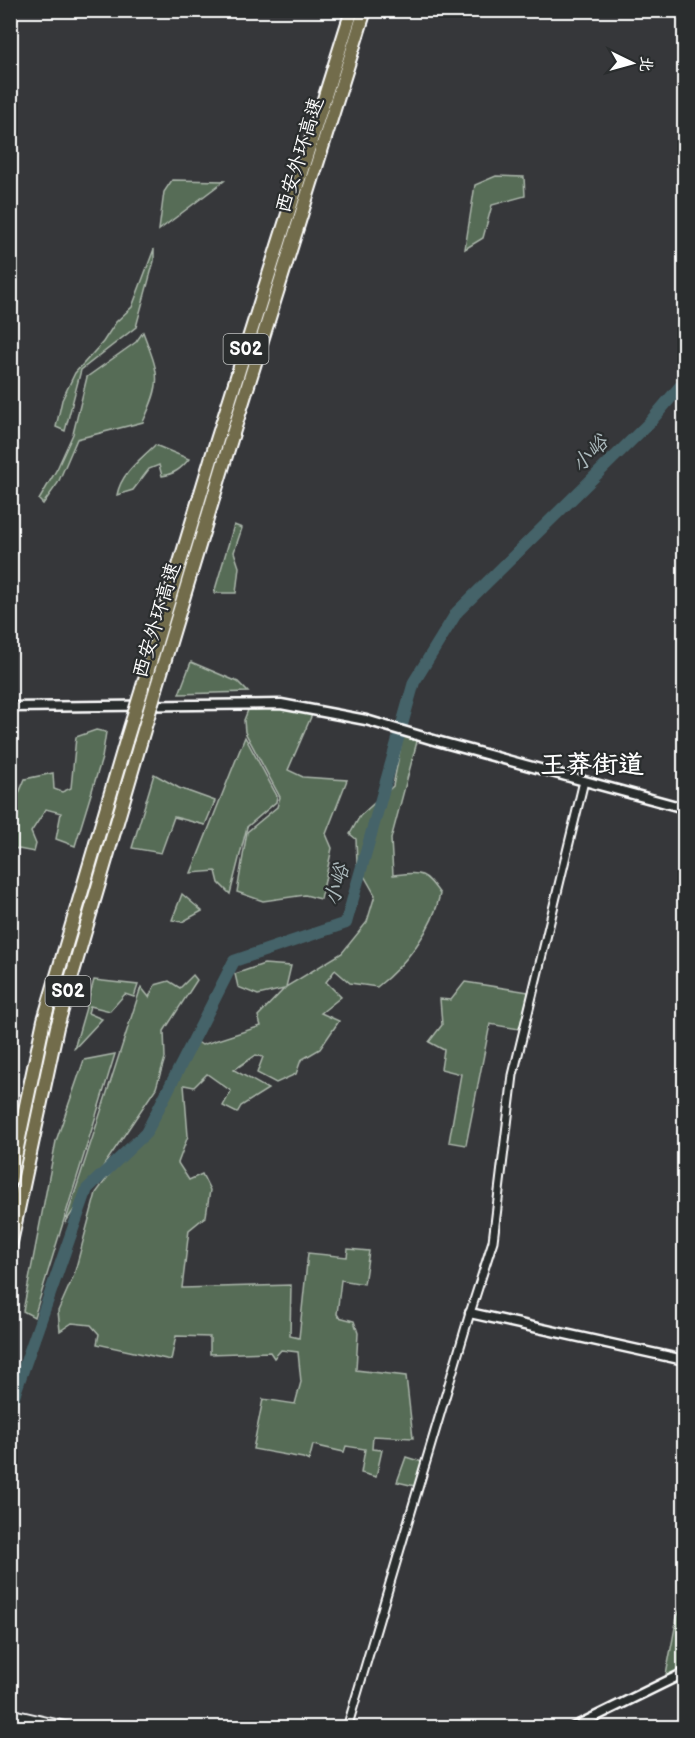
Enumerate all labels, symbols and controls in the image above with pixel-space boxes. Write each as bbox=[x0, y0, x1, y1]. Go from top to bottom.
north arrow bbox=[602, 33, 662, 93]
text: 北 bbox=[635, 55, 656, 73]
street label: 西安外环高速 bbox=[271, 94, 329, 216]
road number: S02 bbox=[224, 334, 268, 364]
water label: 小峪 bbox=[566, 429, 615, 478]
street label: 西安外环高速 bbox=[128, 559, 186, 681]
district label: 王莽街道 bbox=[540, 750, 644, 781]
water label: 小峪 bbox=[319, 859, 355, 909]
road number: S02 bbox=[46, 976, 90, 1006]

